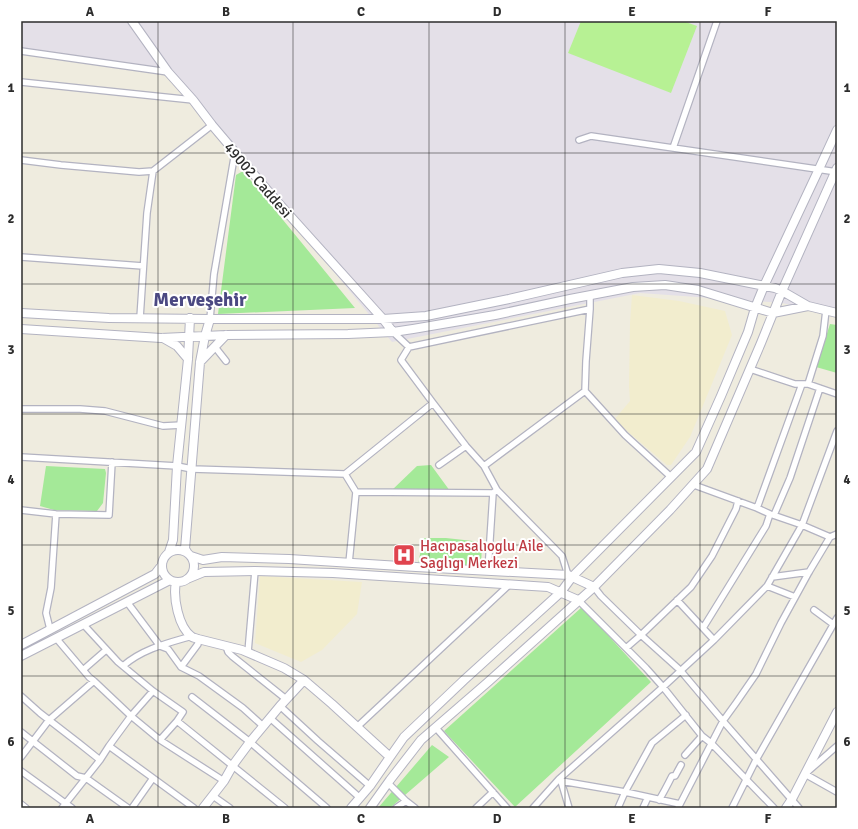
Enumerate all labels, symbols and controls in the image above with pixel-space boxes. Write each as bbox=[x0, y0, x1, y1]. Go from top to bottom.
text: A bbox=[86, 4, 95, 20]
text: B bbox=[222, 4, 230, 20]
text: C bbox=[357, 4, 365, 20]
text: D bbox=[493, 4, 502, 20]
text: E bbox=[628, 4, 636, 20]
text: F bbox=[765, 4, 772, 20]
text: 1 bbox=[7, 80, 15, 96]
text: 1 bbox=[843, 80, 851, 96]
street label: 49002 Caddesi bbox=[220, 138, 296, 222]
text: 2 bbox=[7, 211, 15, 227]
text: 2 bbox=[843, 211, 851, 227]
district label: Merveşehir bbox=[153, 288, 247, 312]
text: 3 bbox=[7, 342, 15, 358]
text: 3 bbox=[843, 342, 851, 358]
text: 4 bbox=[7, 472, 15, 488]
text: 4 bbox=[843, 472, 851, 488]
place label: Hacıpasalıoglu Aile Saglıgı Merkezi bbox=[420, 537, 544, 572]
hospital icon: Hacıpasalıoglu Aile Saglıgı Merkezi bbox=[391, 542, 417, 568]
text: 5 bbox=[7, 603, 15, 619]
text: 5 bbox=[843, 603, 851, 619]
text: 6 bbox=[7, 734, 15, 750]
text: 6 bbox=[843, 734, 851, 750]
text: A bbox=[86, 811, 95, 827]
text: B bbox=[222, 811, 230, 827]
text: C bbox=[357, 811, 365, 827]
text: D bbox=[493, 811, 502, 827]
text: E bbox=[628, 811, 636, 827]
text: F bbox=[765, 811, 772, 827]

